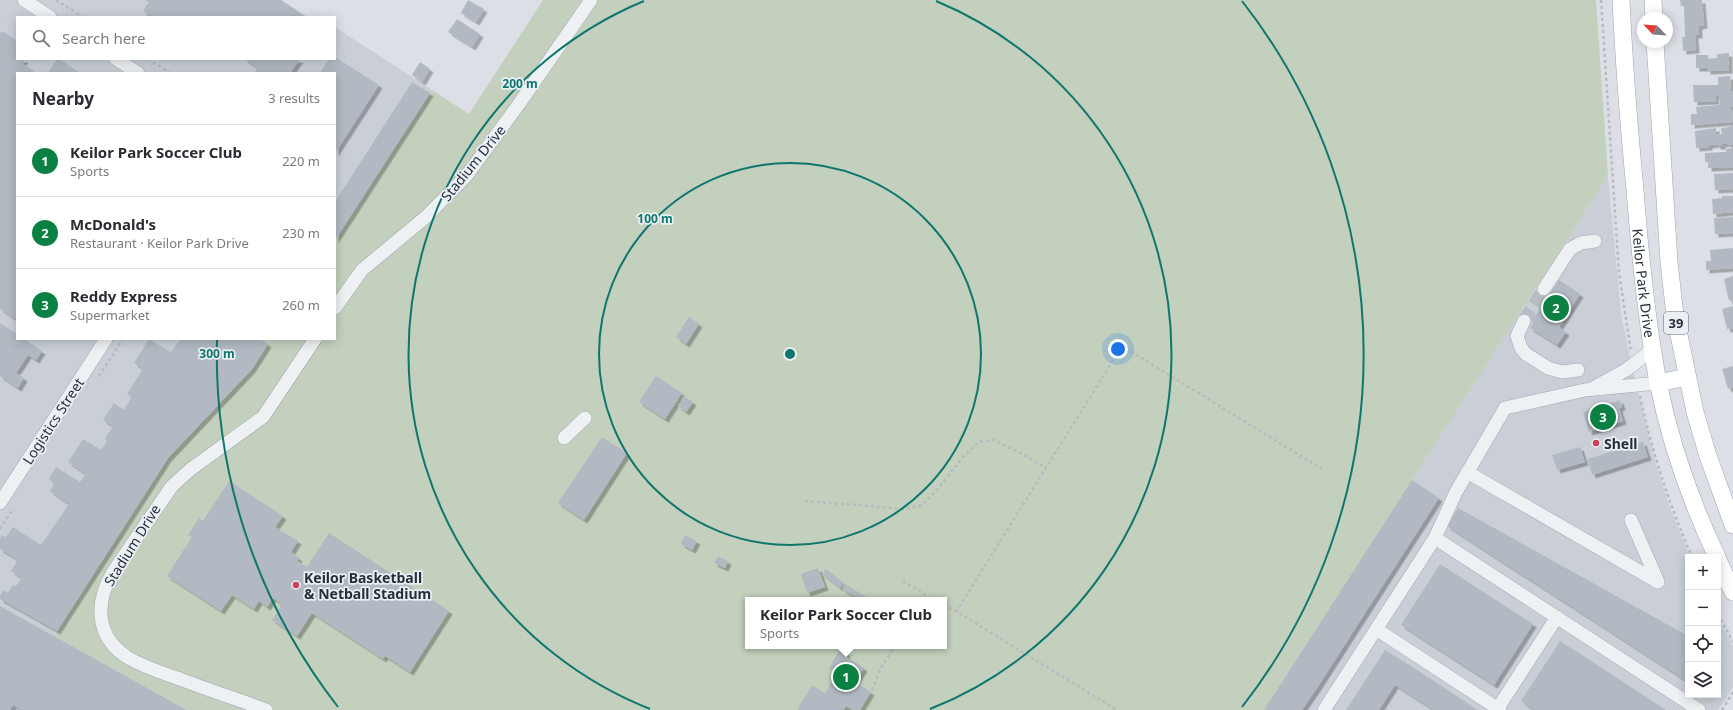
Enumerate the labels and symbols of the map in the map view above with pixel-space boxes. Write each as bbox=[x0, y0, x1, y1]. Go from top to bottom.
north arrow bbox=[1637, 12, 1673, 48]
text: 200 m bbox=[502, 75, 538, 92]
street label: Stadium Drive bbox=[436, 121, 510, 205]
text: 100 m bbox=[637, 210, 673, 227]
street label: Keilor Park Drive bbox=[1629, 228, 1660, 339]
pin: 2 bbox=[1543, 293, 1569, 323]
road number: 39 bbox=[1664, 312, 1688, 334]
your location bbox=[1108, 339, 1128, 359]
text: 300 m bbox=[199, 345, 235, 362]
centre of rings bbox=[783, 347, 797, 361]
street label: Logistics Street bbox=[18, 374, 88, 468]
pin: 3 bbox=[1590, 402, 1616, 432]
place label: Shell bbox=[1604, 434, 1638, 453]
marker: Shell bbox=[1591, 438, 1601, 448]
street label: Stadium Drive bbox=[99, 501, 165, 589]
place label: Keilor Basketball & Netball Stadium bbox=[304, 568, 431, 603]
marker: Keilor Basketball & Netball Stadium bbox=[291, 580, 301, 590]
pin: 1 bbox=[833, 662, 859, 692]

